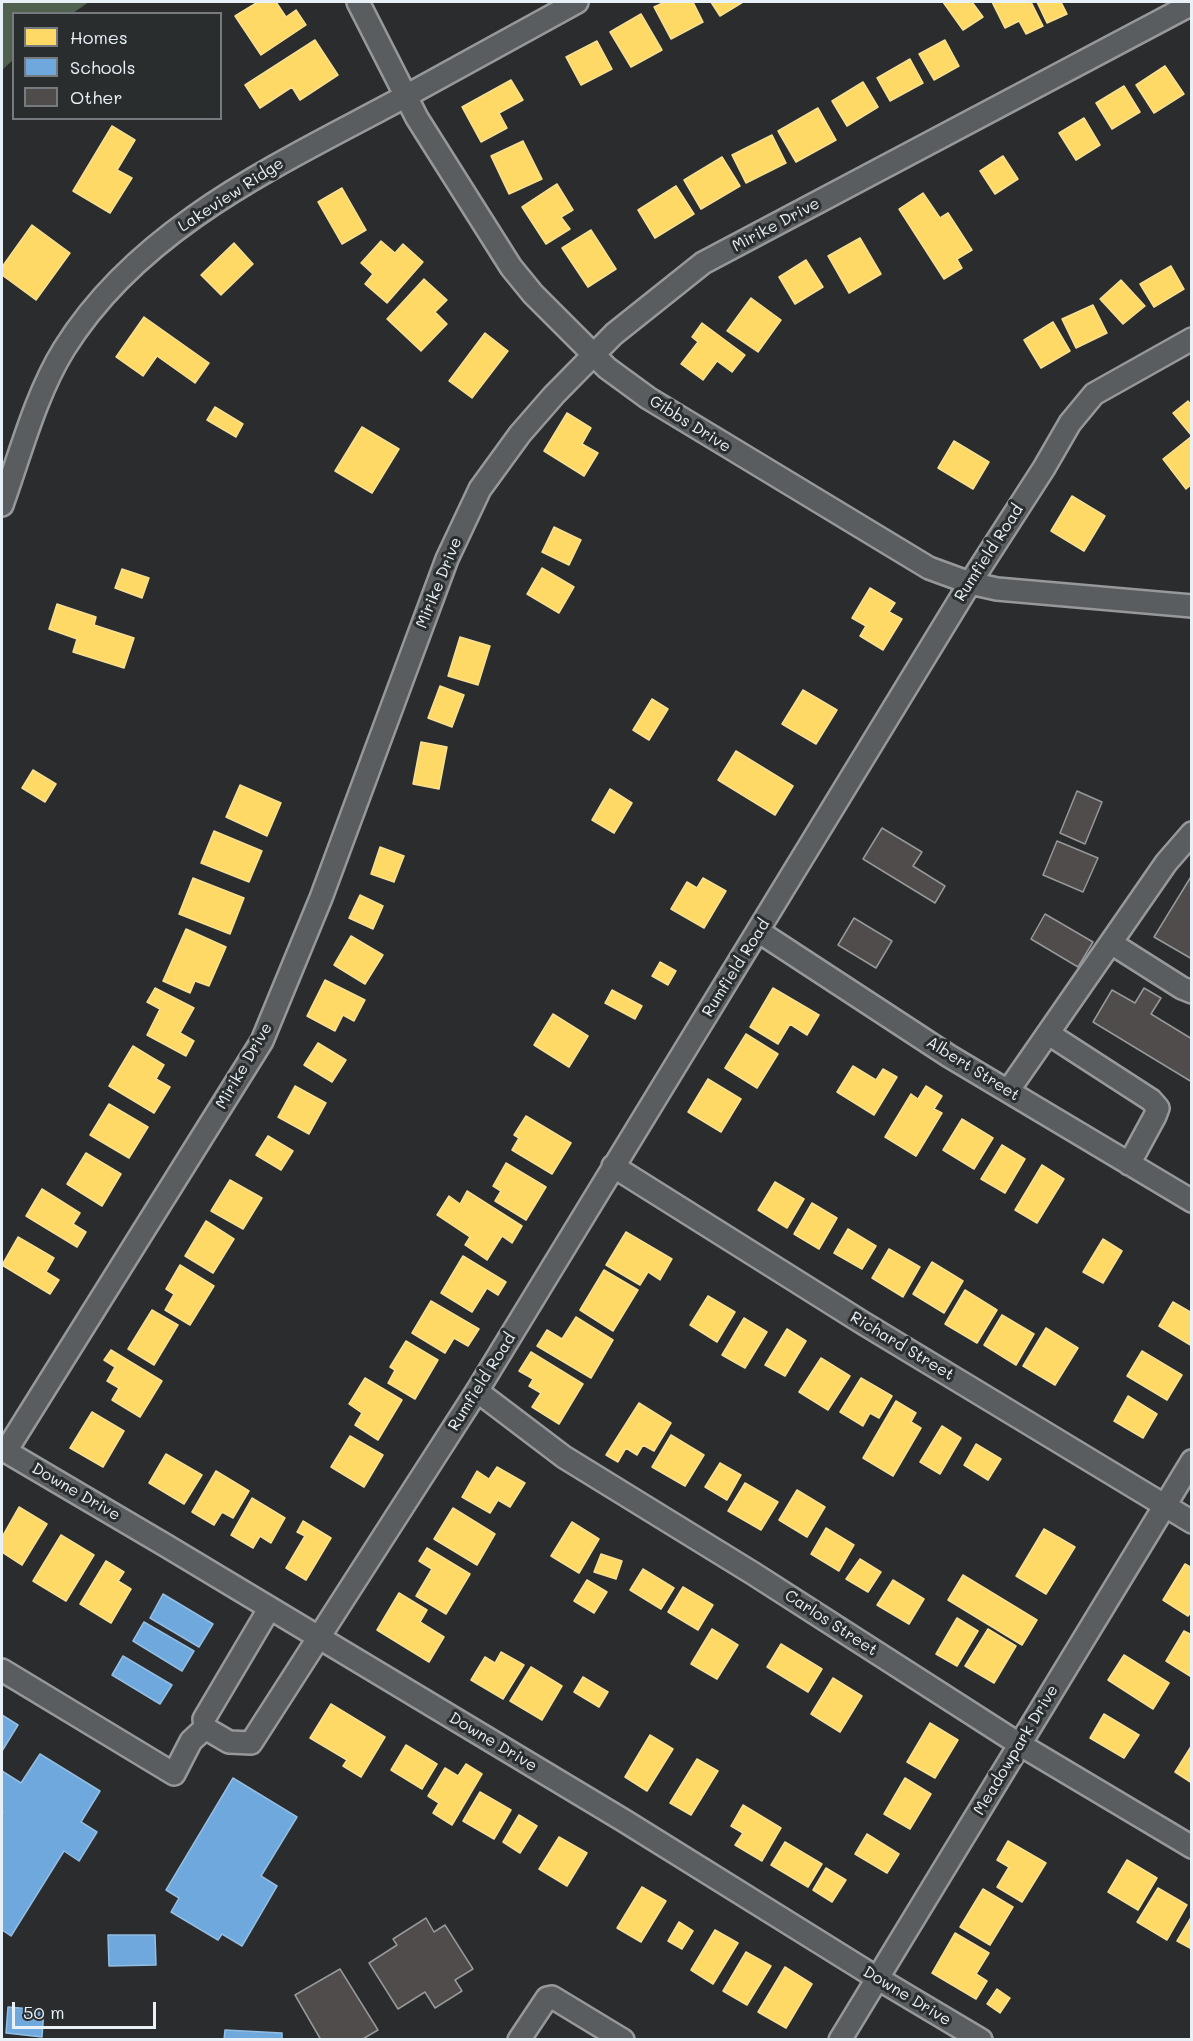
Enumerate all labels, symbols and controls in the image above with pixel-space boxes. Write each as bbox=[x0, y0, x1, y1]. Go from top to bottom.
legend bbox=[12, 12, 222, 120]
text: Homes bbox=[70, 25, 128, 49]
text: Schools bbox=[70, 55, 135, 79]
text: Other bbox=[70, 85, 123, 109]
street label: Lakeview Ridge bbox=[175, 154, 287, 236]
street label: Mirike Drive bbox=[729, 194, 823, 256]
street label: Gibbs Drive bbox=[646, 391, 734, 457]
street label: Rumfield Road bbox=[950, 501, 1028, 605]
street label: Mirike Drive bbox=[412, 535, 466, 631]
street label: Rumfield Road bbox=[698, 915, 774, 1021]
street label: Mirike Drive bbox=[212, 1019, 276, 1113]
street label: Albert Street bbox=[923, 1033, 1023, 1105]
street label: Richard Street bbox=[847, 1307, 957, 1385]
street label: Rumfield Road bbox=[444, 1329, 520, 1435]
street label: Downe Drive bbox=[28, 1459, 124, 1525]
street label: Carlos Street bbox=[781, 1586, 881, 1660]
street label: Meadowpark Drive bbox=[970, 1681, 1062, 1819]
street label: Downe Drive bbox=[446, 1708, 540, 1776]
street label: Downe Drive bbox=[860, 1962, 954, 2030]
scale bar bbox=[15, 1990, 159, 2028]
text: 50 m bbox=[23, 2000, 65, 2024]

